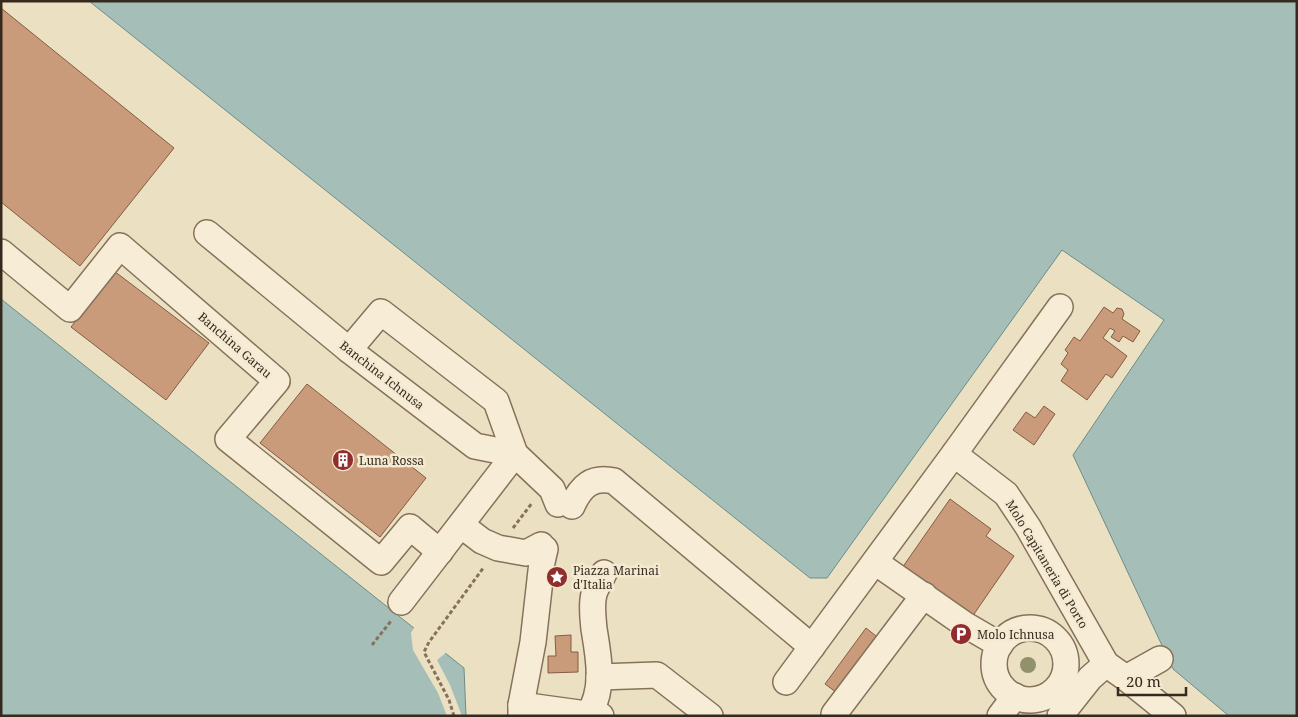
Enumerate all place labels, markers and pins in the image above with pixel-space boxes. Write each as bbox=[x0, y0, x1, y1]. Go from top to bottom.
building icon: Luna Rossa bbox=[331, 448, 355, 472]
place label: Luna Rossa bbox=[359, 452, 424, 469]
place label: Piazza Marinai d'Italia bbox=[573, 562, 659, 593]
place icon: Piazza Marinai d'Italia bbox=[545, 565, 569, 589]
parking icon: Molo Ichnusa bbox=[949, 622, 973, 646]
place label: Molo Ichnusa bbox=[977, 626, 1055, 643]

